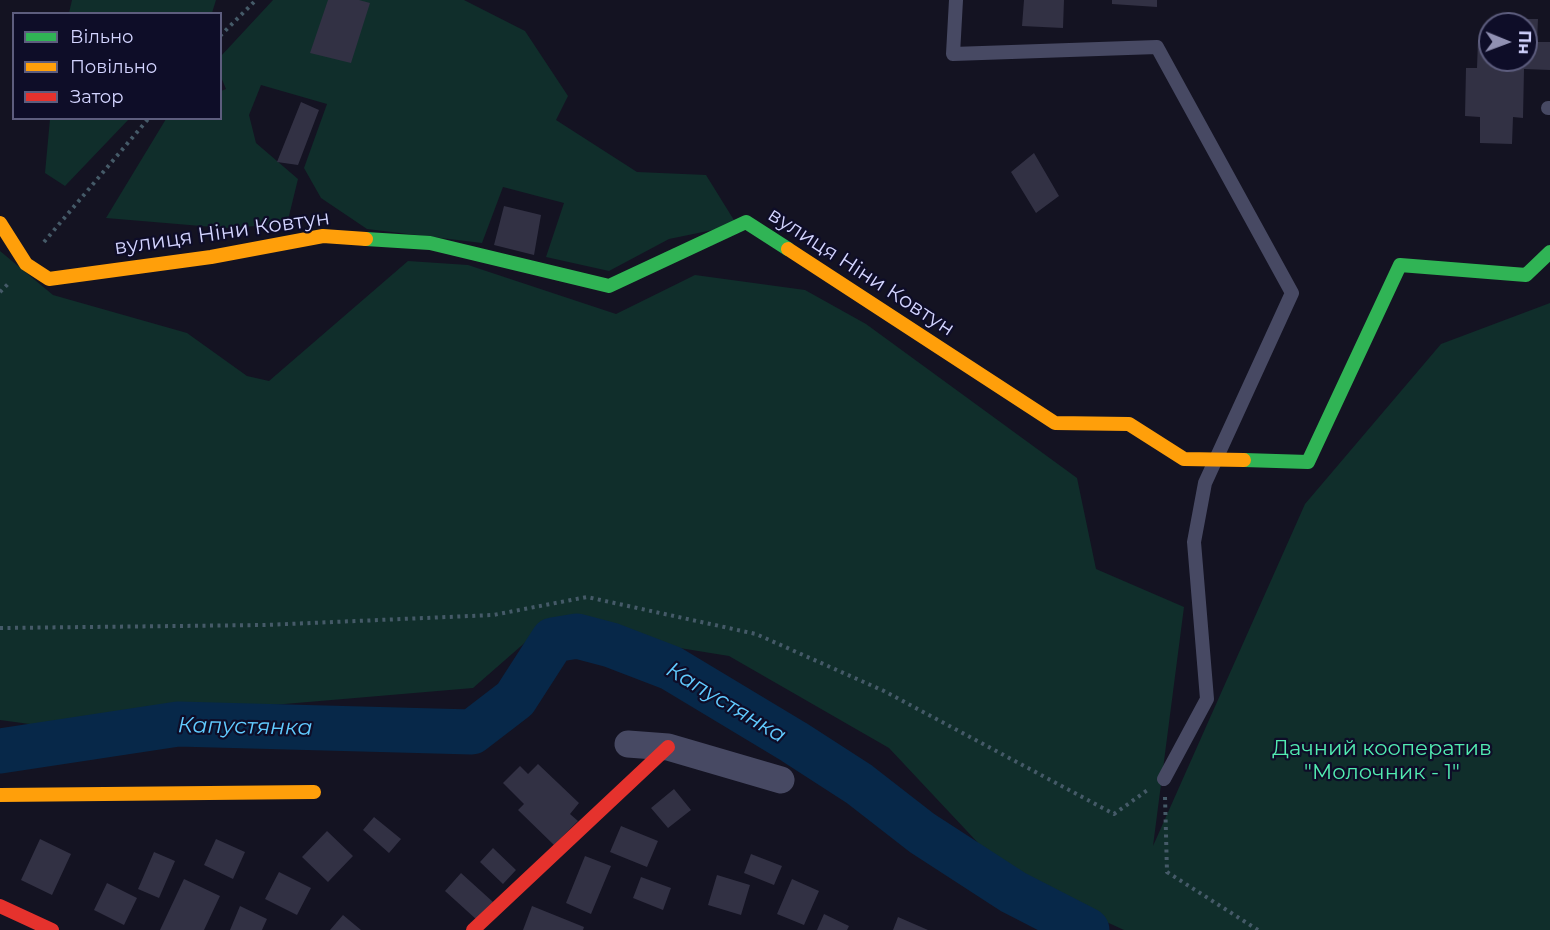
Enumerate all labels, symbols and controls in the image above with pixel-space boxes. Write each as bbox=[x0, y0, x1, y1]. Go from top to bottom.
legend bbox=[12, 12, 222, 120]
north arrow bbox=[1478, 12, 1538, 72]
text: Вільно bbox=[70, 26, 134, 48]
text: Пн bbox=[1515, 30, 1534, 54]
text: Повільно bbox=[70, 56, 157, 78]
text: Затор bbox=[70, 86, 124, 108]
street label: вулиця Ніни Ковтун bbox=[763, 202, 959, 342]
street label: вулиця Ніни Ковтун bbox=[113, 205, 331, 261]
water label: Капустянка bbox=[661, 657, 791, 749]
water label: Капустянка bbox=[177, 713, 313, 741]
park label: Дачний кооператив "Молочник - 1" bbox=[1272, 736, 1492, 786]

